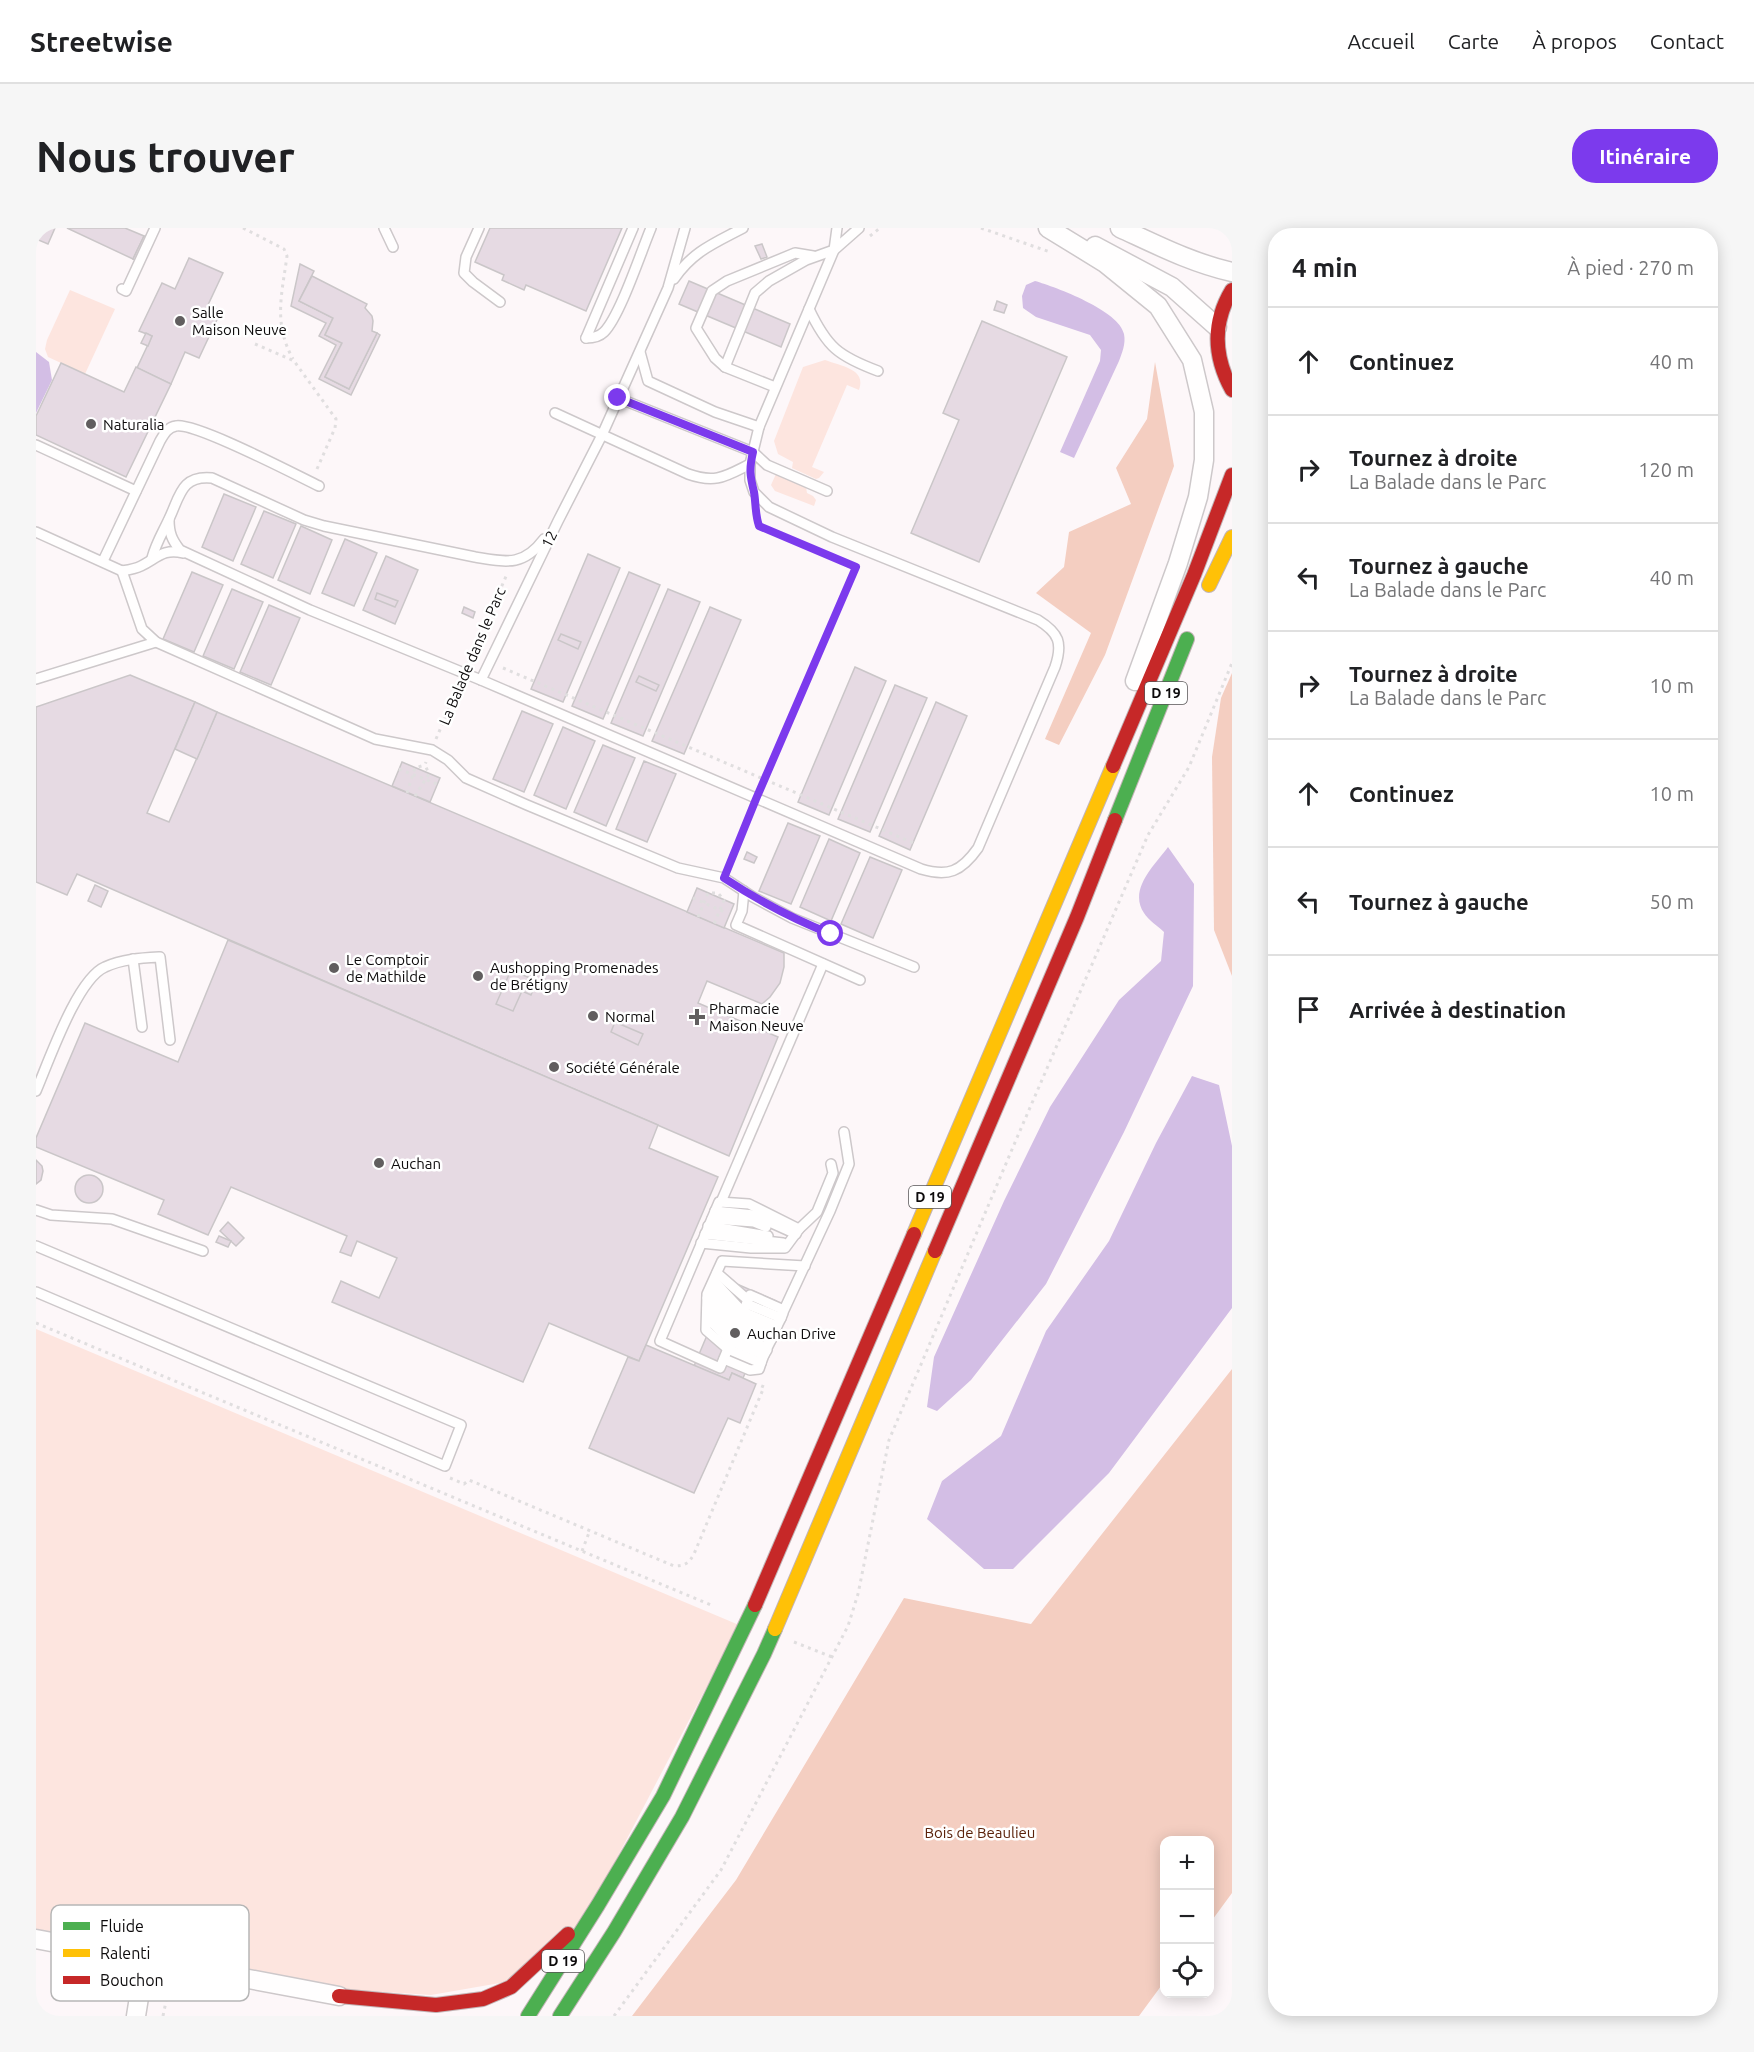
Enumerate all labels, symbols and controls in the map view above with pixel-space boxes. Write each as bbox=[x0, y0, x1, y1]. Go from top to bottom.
text: Streetwise bbox=[30, 26, 173, 57]
text: Accueil bbox=[1347, 29, 1415, 53]
text: Carte bbox=[1448, 29, 1499, 53]
text: À propos bbox=[1532, 29, 1617, 53]
text: Contact bbox=[1650, 29, 1724, 53]
button: Itinéraire bbox=[1572, 129, 1718, 183]
text: Nous trouver bbox=[36, 133, 295, 180]
text: 4 min bbox=[1292, 253, 1358, 282]
text: À pied · 270 m bbox=[1567, 256, 1694, 279]
place label: Salle Maison Neuve bbox=[192, 304, 287, 338]
marker: Salle Maison Neuve bbox=[173, 314, 187, 328]
icon: ahead bbox=[1292, 345, 1325, 378]
text: Continuez bbox=[1349, 349, 1454, 374]
text: 40 m bbox=[1650, 350, 1694, 373]
route end bbox=[604, 384, 630, 410]
place label: Naturalia bbox=[103, 416, 165, 433]
marker: Naturalia bbox=[84, 417, 98, 431]
text: Tournez à droite bbox=[1349, 445, 1518, 470]
icon: right bbox=[1292, 453, 1325, 486]
text: 120 m bbox=[1638, 458, 1694, 481]
text: La Balade dans le Parc bbox=[1349, 470, 1546, 493]
street label: 12 bbox=[538, 528, 560, 550]
text: Tournez à gauche bbox=[1349, 553, 1529, 578]
icon: left bbox=[1292, 561, 1325, 594]
text: 40 m bbox=[1650, 566, 1694, 589]
text: La Balade dans le Parc bbox=[1349, 578, 1546, 601]
street label: La Balade dans le Parc bbox=[435, 585, 509, 727]
text: Tournez à droite bbox=[1349, 661, 1518, 686]
icon: right bbox=[1292, 669, 1325, 702]
text: 10 m bbox=[1650, 674, 1694, 697]
road number: D 19 bbox=[1145, 682, 1187, 704]
text: La Balade dans le Parc bbox=[1349, 686, 1546, 709]
icon: ahead bbox=[1292, 777, 1325, 810]
text: Continuez bbox=[1349, 781, 1454, 806]
text: 10 m bbox=[1650, 782, 1694, 805]
icon: left bbox=[1292, 885, 1325, 918]
text: Tournez à gauche bbox=[1349, 889, 1529, 914]
text: 50 m bbox=[1650, 890, 1694, 913]
route start bbox=[817, 920, 843, 946]
place label: Le Comptoir de Mathilde bbox=[346, 951, 429, 985]
place label: Aushopping Promenades de Brétigny bbox=[490, 959, 658, 993]
marker: Le Comptoir de Mathilde bbox=[327, 961, 341, 975]
marker: Aushopping Promenades de Brétigny bbox=[471, 969, 485, 983]
icon: arrive bbox=[1292, 993, 1325, 1026]
text: Arrivée à destination bbox=[1349, 997, 1566, 1022]
place label: Pharmacie Maison Neuve bbox=[709, 1000, 804, 1034]
place label: Normal bbox=[605, 1008, 655, 1025]
marker: Normal bbox=[586, 1009, 600, 1023]
marker: Pharmacie Maison Neuve bbox=[690, 1010, 704, 1024]
place label: Société Générale bbox=[566, 1059, 680, 1076]
marker: Société Générale bbox=[547, 1060, 561, 1074]
place label: Auchan bbox=[391, 1155, 441, 1172]
marker: Auchan bbox=[372, 1156, 386, 1170]
road number: D 19 bbox=[909, 1186, 951, 1208]
place label: Auchan Drive bbox=[747, 1325, 836, 1342]
marker: Auchan Drive bbox=[728, 1326, 742, 1340]
park label: Bois de Beaulieu bbox=[925, 1824, 1035, 1841]
map controls bbox=[1160, 1836, 1214, 1998]
button: + bbox=[1160, 1836, 1214, 1890]
button: − bbox=[1160, 1890, 1214, 1944]
legend bbox=[51, 1905, 249, 2001]
text: Fluide bbox=[100, 1917, 144, 1935]
text: Ralenti bbox=[100, 1944, 151, 1962]
button: locate bbox=[1160, 1944, 1214, 1998]
road number: D 19 bbox=[542, 1950, 584, 1972]
text: Bouchon bbox=[100, 1971, 164, 1989]

